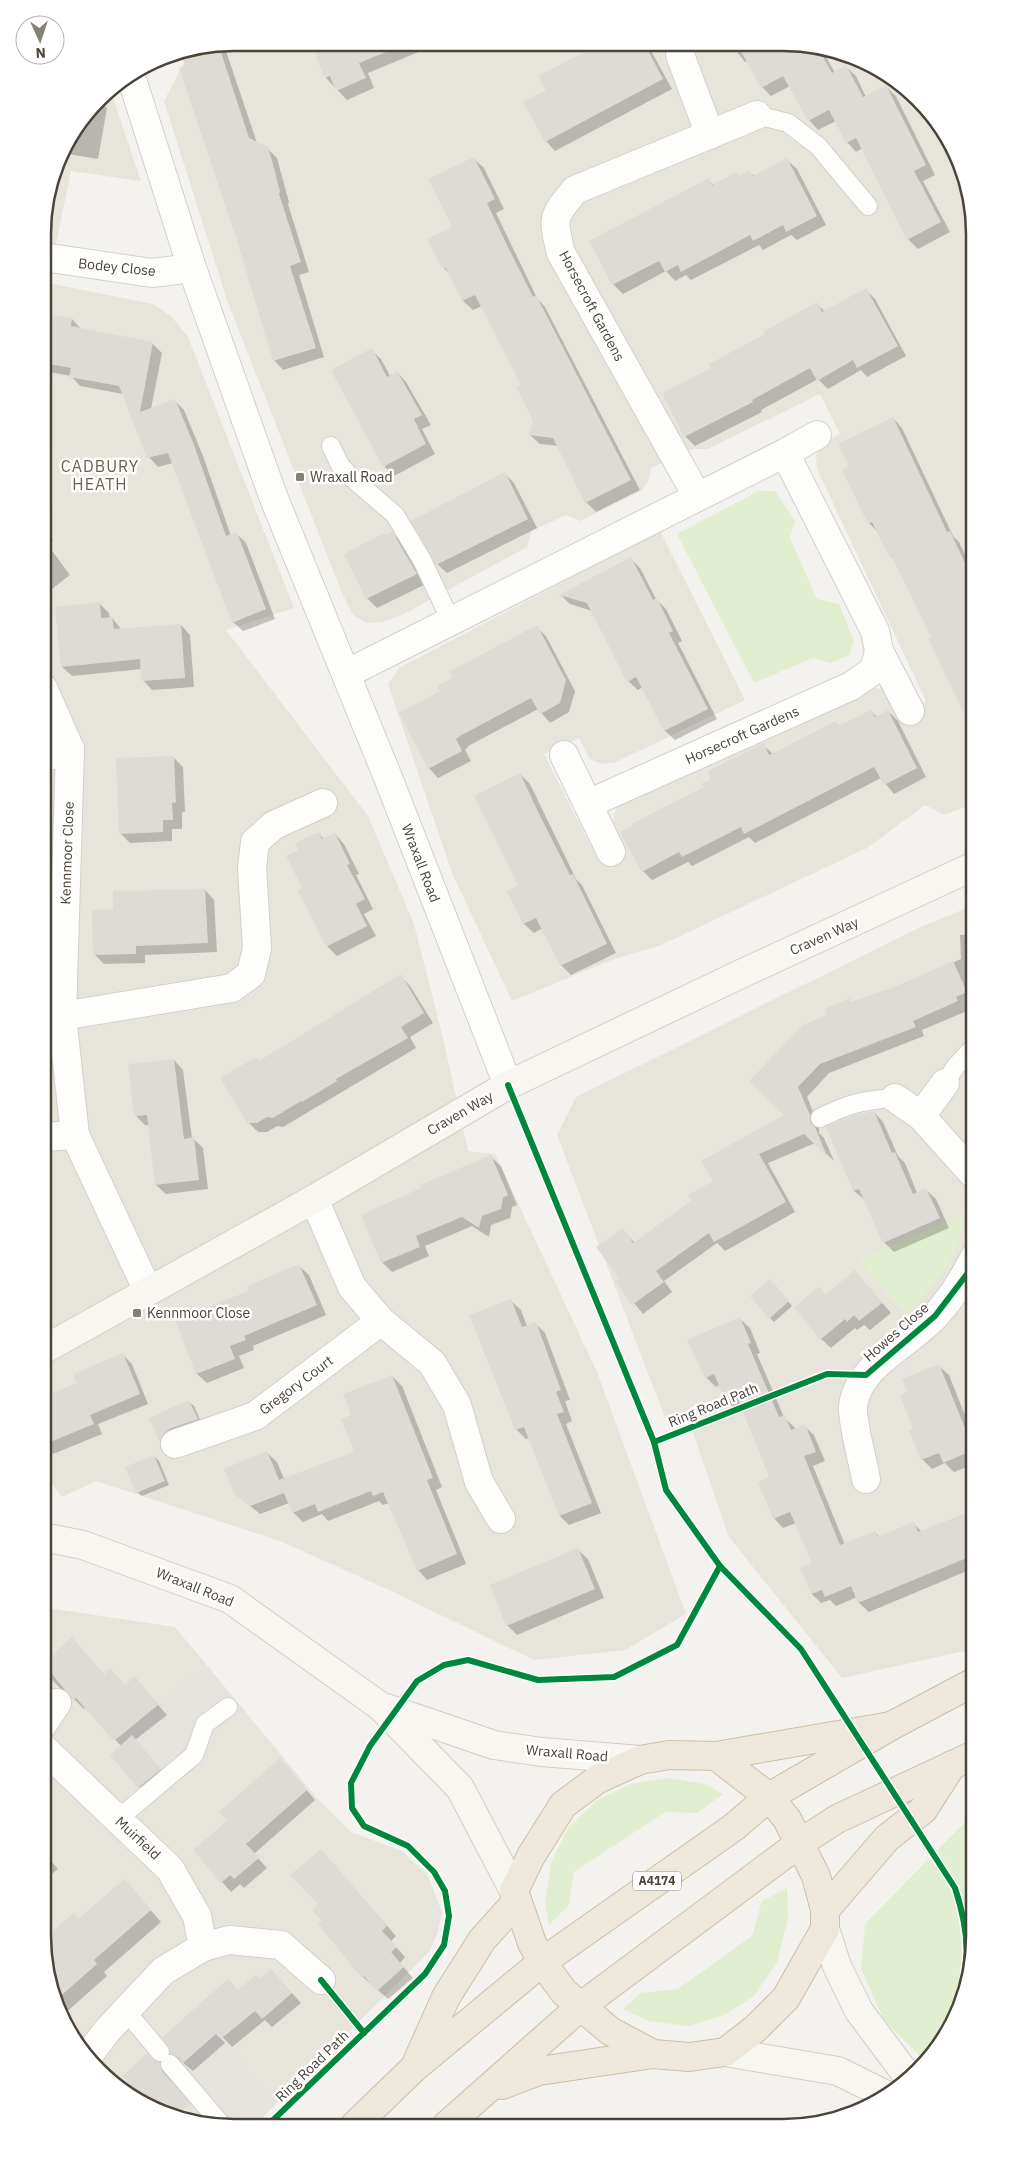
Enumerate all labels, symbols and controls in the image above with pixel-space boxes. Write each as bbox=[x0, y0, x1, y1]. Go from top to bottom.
north arrow bbox=[15, 15, 65, 65]
text: N bbox=[35, 44, 46, 62]
street label: Horsecroft Gardens bbox=[555, 248, 629, 365]
street label: Bodey Close bbox=[77, 254, 157, 280]
district label: CADBURY HEATH bbox=[61, 456, 139, 494]
place label: Wraxall Road bbox=[310, 468, 393, 486]
marker: Wraxall Road bbox=[294, 471, 306, 483]
street label: Horsecroft Gardens bbox=[682, 702, 802, 768]
street label: Kennmoor Close bbox=[56, 801, 78, 905]
street label: Wraxall Road bbox=[398, 821, 444, 905]
street label: Craven Way bbox=[787, 913, 861, 959]
street label: Craven Way bbox=[424, 1087, 496, 1139]
street label: Howes Close bbox=[860, 1298, 933, 1365]
place label: Kennmoor Close bbox=[147, 1304, 251, 1322]
marker: Kennmoor Close bbox=[131, 1307, 143, 1319]
street label: Gregory Court bbox=[256, 1351, 337, 1419]
street label: Ring Road Path bbox=[665, 1379, 761, 1431]
street label: Wraxall Road bbox=[153, 1563, 237, 1611]
street label: Wraxall Road bbox=[525, 1740, 609, 1766]
street label: Muirfield bbox=[112, 1812, 164, 1864]
road number: A4174 bbox=[633, 1872, 681, 1890]
street label: Ring Road Path bbox=[271, 2026, 353, 2106]

